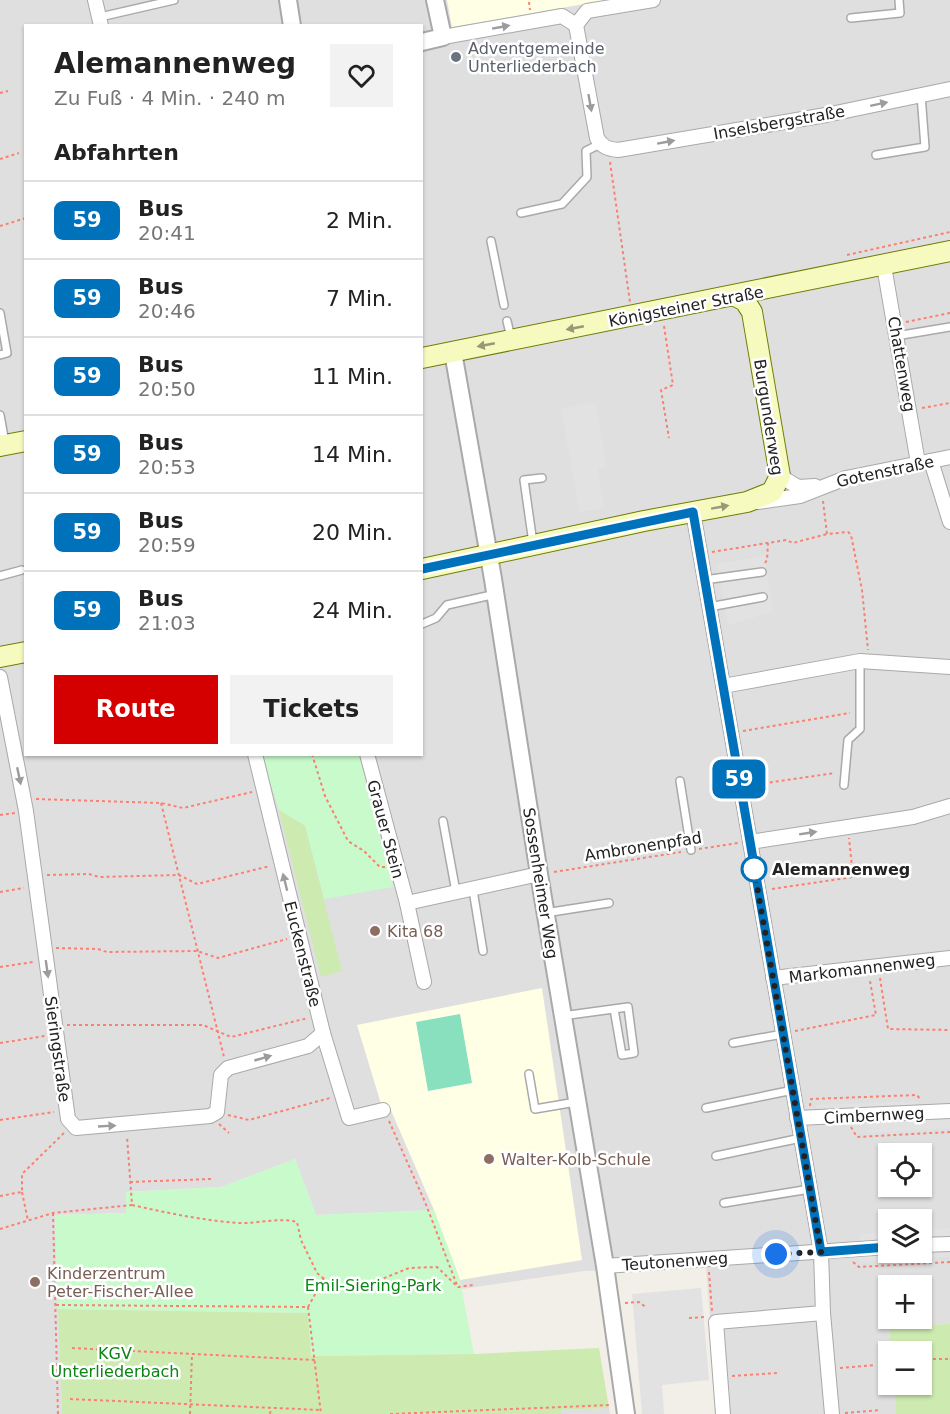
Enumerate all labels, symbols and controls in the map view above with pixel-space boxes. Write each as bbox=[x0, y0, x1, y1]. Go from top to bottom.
one-way arrow bbox=[491, 22, 510, 31]
place label: Adventgemeinde Unterliederbach bbox=[468, 39, 605, 76]
button: heart bbox=[330, 44, 393, 107]
text: Alemannenweg bbox=[54, 47, 296, 80]
marker: Adventgemeinde Unterliederbach bbox=[449, 50, 463, 64]
text: Zu Fuß · 4 Min. · 240 m bbox=[54, 86, 286, 110]
one-way arrow bbox=[586, 94, 595, 113]
one-way arrow bbox=[869, 99, 888, 108]
street label: Inselsbergstraße bbox=[712, 102, 846, 143]
one-way arrow bbox=[657, 137, 676, 146]
text: Abfahrten bbox=[54, 140, 179, 165]
text: Bus bbox=[138, 196, 184, 221]
text: 59 bbox=[72, 208, 102, 232]
text: 2 Min. bbox=[326, 208, 393, 233]
text: 20:41 bbox=[138, 221, 196, 245]
text: Bus bbox=[138, 274, 184, 299]
street label: Königsteiner Straße bbox=[607, 282, 765, 331]
text: 59 bbox=[72, 286, 102, 310]
text: 7 Min. bbox=[326, 286, 393, 311]
text: 20:46 bbox=[138, 299, 196, 323]
street label: Chattenweg bbox=[884, 315, 919, 413]
one-way arrow bbox=[565, 324, 584, 333]
one-way arrow bbox=[476, 341, 495, 350]
text: Bus bbox=[138, 352, 184, 377]
street label: Burgunderweg bbox=[750, 358, 787, 477]
text: 59 bbox=[72, 364, 102, 388]
text: 11 Min. bbox=[312, 364, 393, 389]
text: 20:50 bbox=[138, 377, 196, 401]
text: Bus bbox=[138, 430, 184, 455]
text: 59 bbox=[72, 442, 102, 466]
text: 14 Min. bbox=[312, 442, 393, 467]
street label: Gotenstraße bbox=[835, 452, 936, 491]
text: 20:53 bbox=[138, 455, 196, 479]
one-way arrow bbox=[711, 502, 730, 511]
text: Bus bbox=[138, 508, 184, 533]
text: 59 bbox=[72, 520, 102, 544]
text: 20 Min. bbox=[312, 520, 393, 545]
text: 20:59 bbox=[138, 533, 196, 557]
text: Bus bbox=[138, 586, 184, 611]
text: 59 bbox=[72, 598, 102, 622]
text: 24 Min. bbox=[312, 598, 393, 623]
text: 21:03 bbox=[138, 611, 196, 635]
button: Route bbox=[54, 675, 218, 744]
button: Tickets bbox=[230, 675, 393, 744]
line badge: 59 bbox=[712, 760, 766, 798]
one-way arrow bbox=[15, 767, 24, 786]
text: 59 bbox=[724, 767, 754, 791]
street label: Grauer Stein bbox=[363, 778, 408, 881]
street label: Sossenheimer Weg bbox=[519, 806, 562, 960]
street label: Ambronenpfad bbox=[583, 828, 703, 865]
one-way arrow bbox=[798, 828, 817, 837]
marker: Alemannenweg bbox=[741, 856, 767, 882]
place label: Alemannenweg bbox=[772, 860, 910, 879]
one-way arrow bbox=[280, 873, 290, 892]
street label: Euckenstraße bbox=[280, 899, 325, 1009]
place label: Kita 68 bbox=[387, 922, 443, 941]
marker: Kita 68 bbox=[368, 924, 382, 938]
street label: Markomannenweg bbox=[788, 950, 936, 987]
one-way arrow bbox=[43, 959, 52, 978]
street label: Sieringstraße bbox=[41, 995, 74, 1103]
one-way arrow bbox=[254, 1053, 272, 1062]
street label: Cimbernweg bbox=[823, 1103, 925, 1128]
one-way arrow bbox=[97, 1122, 116, 1131]
map controls bbox=[878, 1143, 932, 1395]
button: locate bbox=[878, 1143, 932, 1197]
place label: Walter-Kolb-Schule bbox=[501, 1150, 651, 1169]
marker: Walter-Kolb-Schule bbox=[482, 1152, 496, 1166]
button: layers bbox=[878, 1209, 932, 1263]
your location bbox=[761, 1239, 791, 1269]
street label: Teutonenweg bbox=[620, 1248, 729, 1275]
place label: Kinderzentrum Peter-Fischer-Allee bbox=[47, 1264, 193, 1301]
marker: Kinderzentrum Peter-Fischer-Allee bbox=[28, 1275, 42, 1289]
button: + bbox=[878, 1275, 932, 1329]
park label: Emil-Siering-Park bbox=[305, 1276, 442, 1295]
button: − bbox=[878, 1341, 932, 1395]
park label: KGV Unterliederbach bbox=[51, 1344, 179, 1381]

